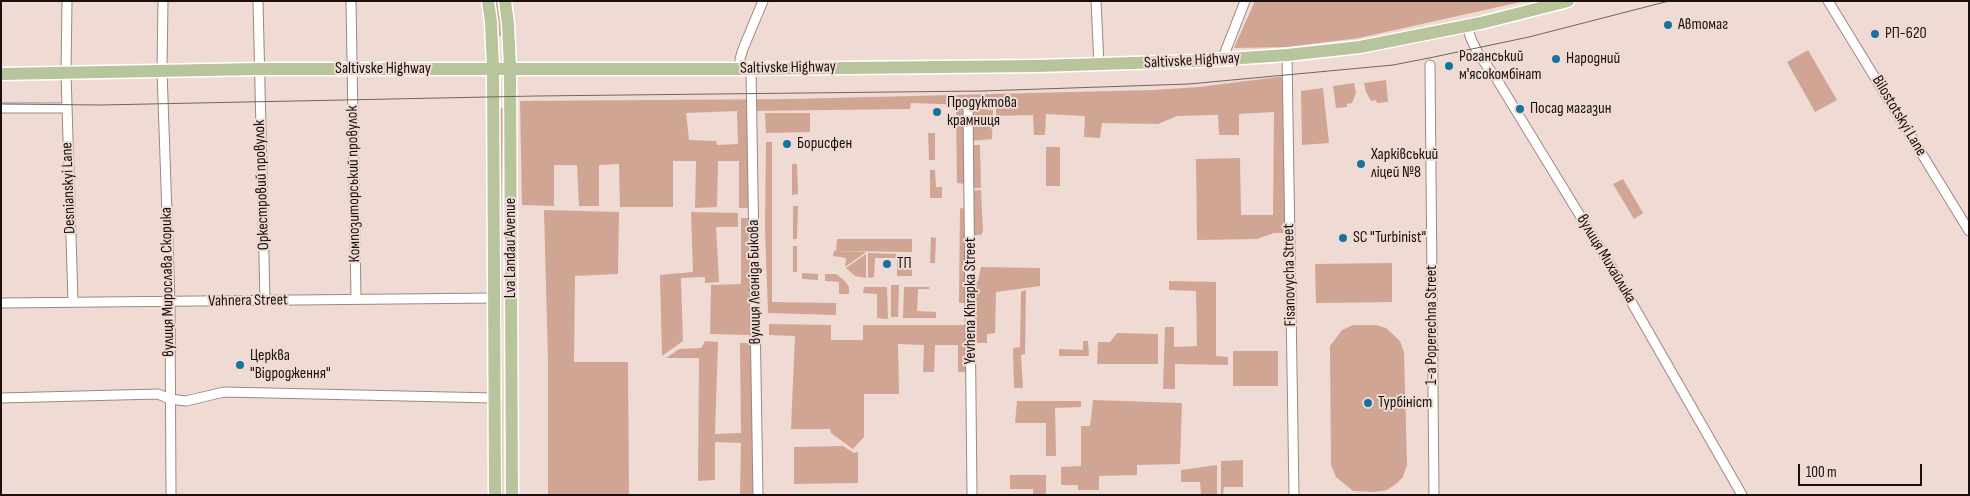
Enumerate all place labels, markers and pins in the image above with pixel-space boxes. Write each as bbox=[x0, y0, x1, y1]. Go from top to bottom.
place label: Автомаг bbox=[1678, 15, 1728, 35]
marker: Автомаг bbox=[1662, 19, 1674, 31]
place label: РП-620 bbox=[1885, 24, 1927, 44]
marker: РП-620 bbox=[1869, 28, 1881, 40]
place label: Роганський м'ясокомбінат bbox=[1459, 47, 1542, 85]
place label: Народний bbox=[1566, 49, 1620, 69]
marker: Народний bbox=[1550, 53, 1562, 65]
marker: Роганський м'ясокомбінат bbox=[1443, 60, 1455, 72]
place label: Продуктова крамниця bbox=[947, 93, 1017, 131]
place label: Посад магазин bbox=[1530, 99, 1611, 119]
marker: Посад магазин bbox=[1514, 103, 1526, 115]
marker: Продуктова крамниця bbox=[931, 106, 943, 118]
place label: Борисфен bbox=[797, 134, 852, 154]
marker: Борисфен bbox=[781, 138, 793, 150]
place label: Харківський ліцей №8 bbox=[1371, 145, 1438, 183]
marker: Харківський ліцей №8 bbox=[1355, 158, 1367, 170]
place label: SC "Turbinist" bbox=[1353, 228, 1426, 248]
marker: SC "Turbinist" bbox=[1337, 232, 1349, 244]
place label: ТП bbox=[897, 254, 912, 274]
marker: ТП bbox=[881, 258, 893, 270]
place label: Церква "Відродження" bbox=[250, 346, 331, 384]
marker: Церква "Відродження" bbox=[234, 359, 246, 371]
place label: Турбініст bbox=[1378, 393, 1432, 413]
marker: Турбініст bbox=[1362, 397, 1374, 409]

